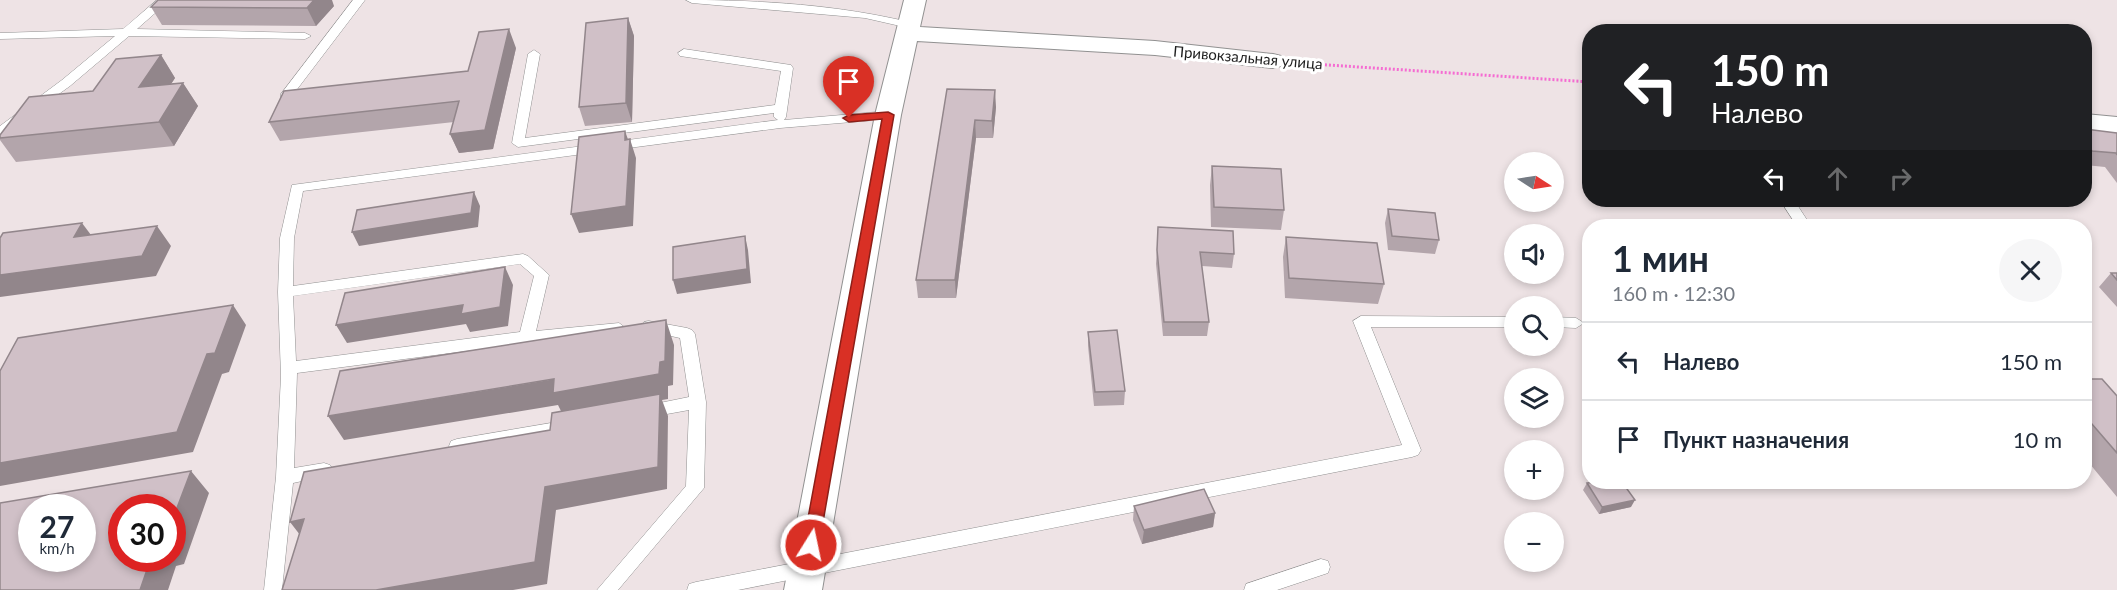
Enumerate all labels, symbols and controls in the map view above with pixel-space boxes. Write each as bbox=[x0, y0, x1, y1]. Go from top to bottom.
street label: Привокзальная улица bbox=[1173, 42, 1323, 72]
text: 150 m bbox=[1711, 45, 1829, 95]
icon: left bbox=[1612, 48, 1690, 126]
pin bbox=[823, 56, 874, 118]
icon: arrive bbox=[832, 65, 865, 98]
text: Налево bbox=[1711, 96, 1803, 129]
north arrow bbox=[1504, 152, 1564, 212]
map controls bbox=[1504, 152, 1564, 572]
icon: left bbox=[1758, 162, 1791, 195]
icon: ahead bbox=[1821, 162, 1854, 195]
icon: right bbox=[1884, 162, 1917, 195]
button: sound bbox=[1504, 224, 1564, 284]
text: 1 мин bbox=[1612, 236, 1709, 280]
button: close bbox=[1999, 239, 2062, 302]
text: 160 m · 12:30 bbox=[1612, 281, 1735, 305]
button: search bbox=[1504, 296, 1564, 356]
icon: left bbox=[1612, 345, 1645, 378]
text: Налево bbox=[1663, 348, 1739, 375]
text: 150 m bbox=[2000, 348, 2062, 375]
button: layers bbox=[1504, 368, 1564, 428]
icon: arrive bbox=[1612, 423, 1645, 456]
text: Пункт назначения bbox=[1663, 426, 1849, 453]
text: 10 m bbox=[2013, 426, 2062, 453]
button: + bbox=[1504, 440, 1564, 500]
speed limit sign: 30 bbox=[108, 494, 186, 572]
text: 27 bbox=[40, 508, 74, 544]
button: − bbox=[1504, 512, 1564, 572]
position arrow bbox=[779, 513, 843, 577]
text: km/h bbox=[39, 539, 75, 557]

